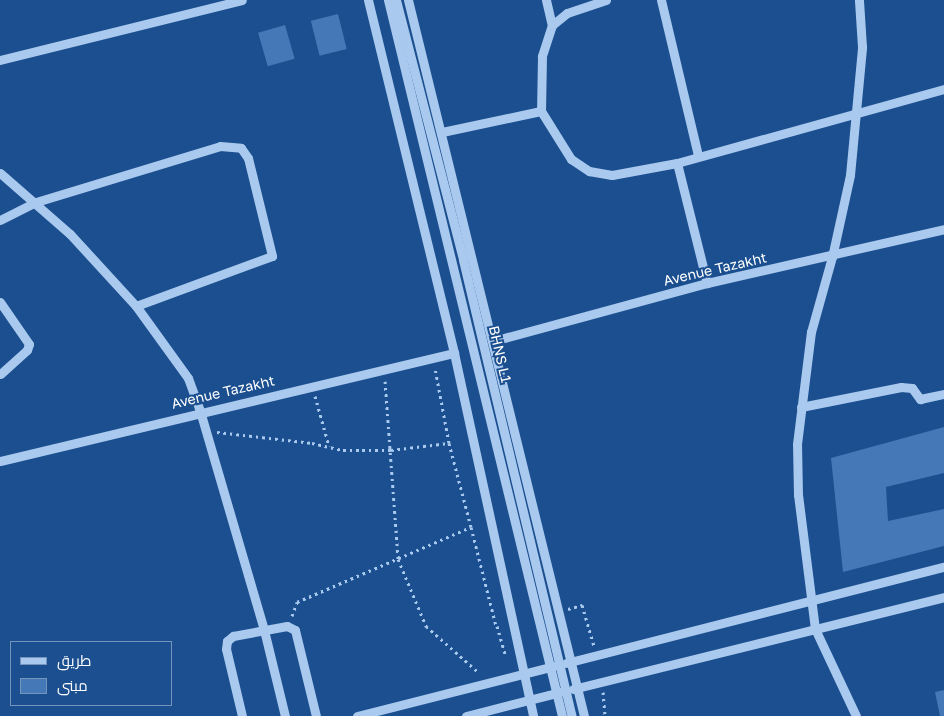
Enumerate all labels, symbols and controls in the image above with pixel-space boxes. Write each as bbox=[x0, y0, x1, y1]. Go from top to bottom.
street label: Avenue Tazakht bbox=[662, 249, 768, 289]
street label: BHNS L1 bbox=[485, 324, 515, 384]
street label: Avenue Tazakht bbox=[170, 372, 276, 412]
legend bbox=[10, 641, 172, 706]
text: طريق bbox=[57, 651, 91, 669]
text: مبنى bbox=[57, 676, 88, 694]

